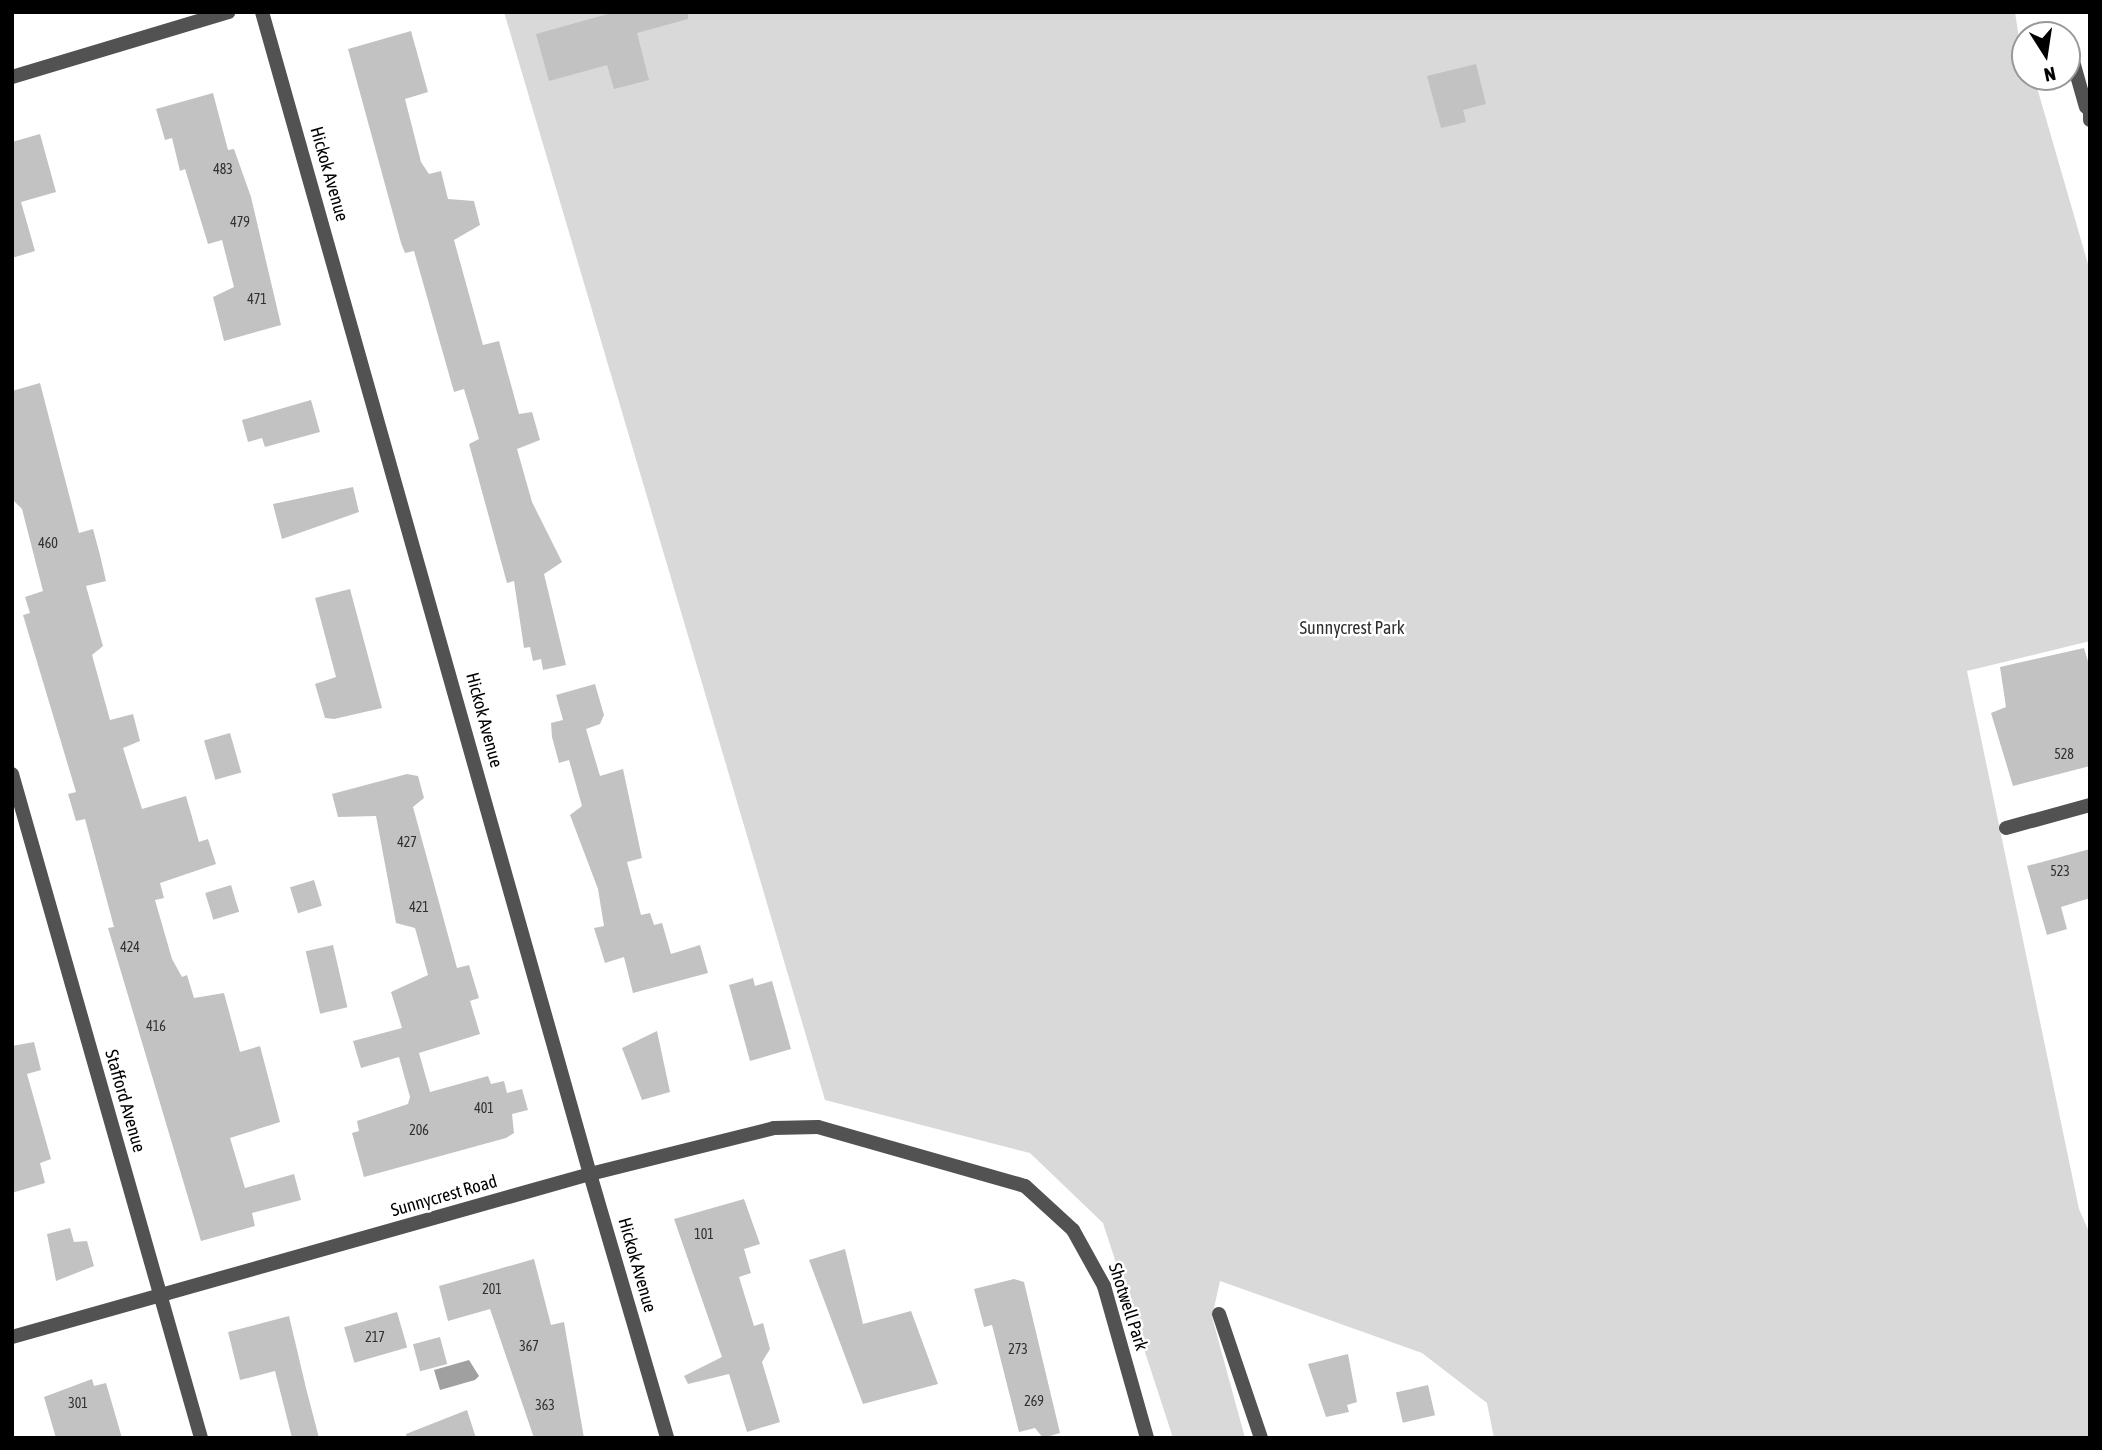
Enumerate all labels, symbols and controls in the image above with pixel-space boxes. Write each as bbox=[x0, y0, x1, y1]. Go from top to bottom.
north arrow bbox=[2011, 21, 2081, 91]
text: N bbox=[2042, 63, 2058, 87]
street label: Hickok Avenue bbox=[305, 124, 353, 224]
house number: 483 bbox=[213, 161, 233, 177]
house number: 479 bbox=[230, 214, 250, 230]
house number: 471 bbox=[247, 291, 267, 307]
house number: 460 bbox=[38, 535, 58, 551]
park label: Sunnycrest Park bbox=[1299, 617, 1405, 639]
street label: Hickok Avenue bbox=[461, 670, 507, 770]
house number: 528 bbox=[2054, 746, 2074, 762]
house number: 427 bbox=[397, 834, 417, 850]
house number: 523 bbox=[2050, 863, 2070, 879]
house number: 421 bbox=[409, 899, 429, 915]
house number: 424 bbox=[120, 939, 140, 955]
house number: 416 bbox=[146, 1018, 166, 1034]
street label: Stafford Avenue bbox=[100, 1047, 150, 1155]
house number: 401 bbox=[474, 1100, 494, 1116]
house number: 206 bbox=[409, 1122, 429, 1138]
street label: Sunnycrest Road bbox=[388, 1171, 500, 1221]
street label: Hickok Avenue bbox=[613, 1215, 661, 1315]
house number: 101 bbox=[694, 1226, 714, 1242]
street label: Shotwell Park bbox=[1104, 1261, 1152, 1353]
house number: 201 bbox=[482, 1281, 502, 1297]
house number: 217 bbox=[365, 1329, 385, 1345]
house number: 367 bbox=[519, 1338, 539, 1354]
house number: 273 bbox=[1008, 1341, 1028, 1357]
house number: 269 bbox=[1024, 1393, 1044, 1409]
house number: 301 bbox=[68, 1395, 88, 1411]
house number: 363 bbox=[535, 1397, 555, 1413]

